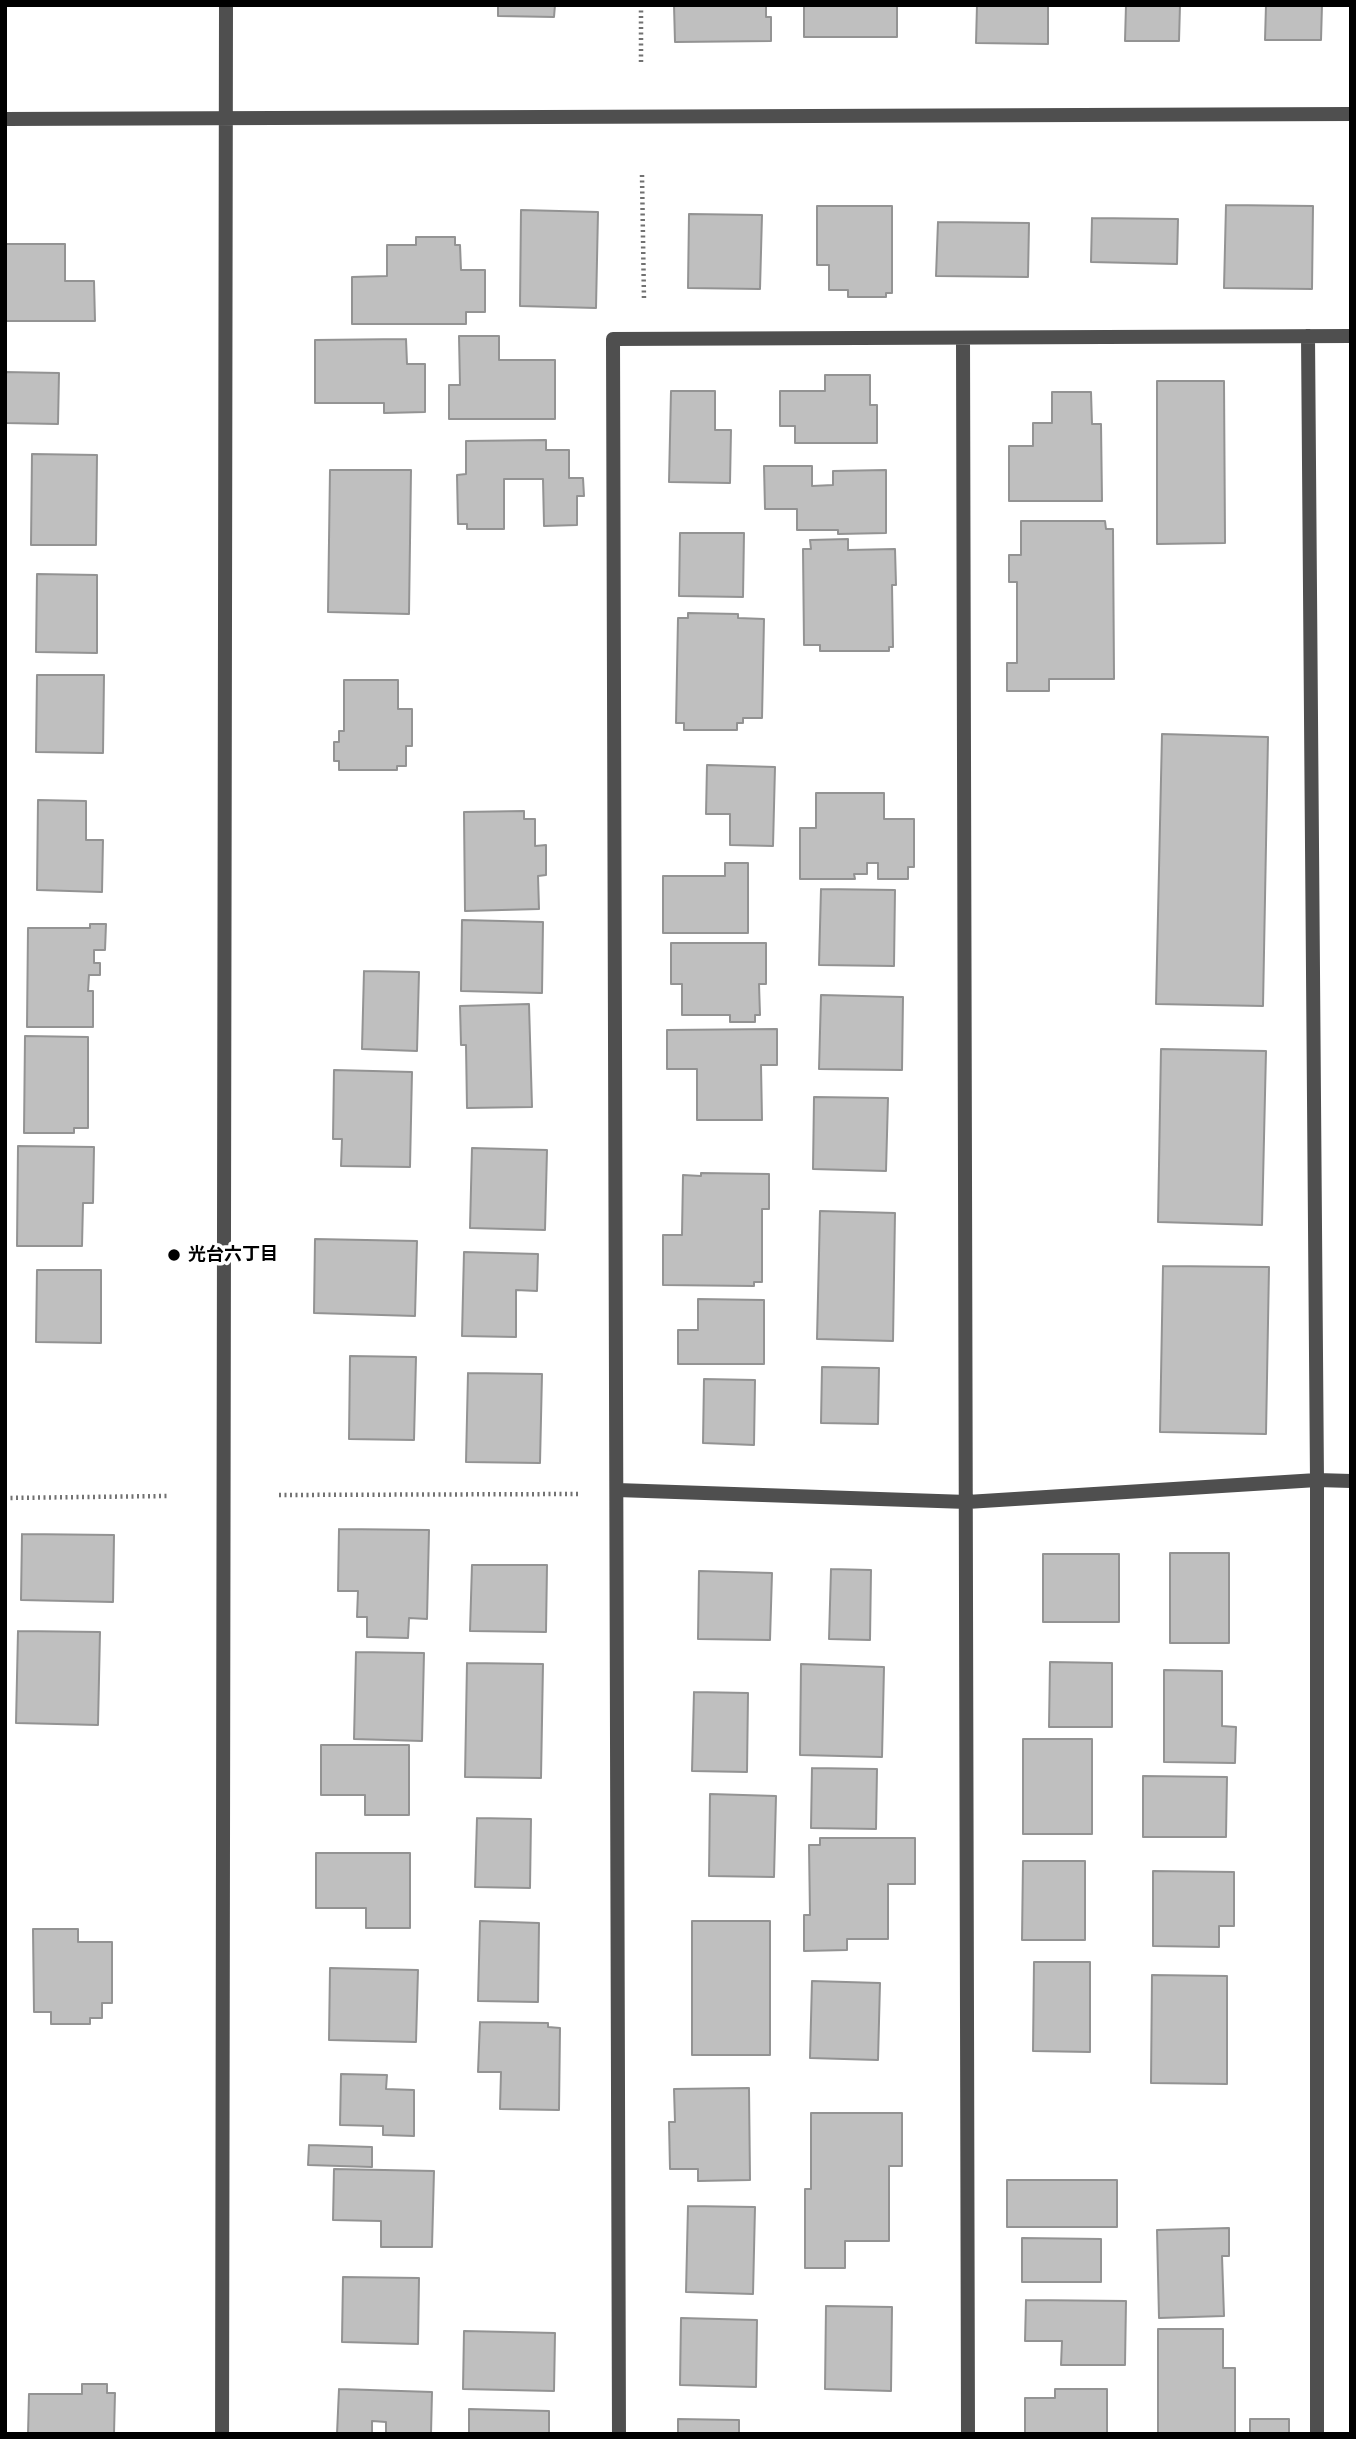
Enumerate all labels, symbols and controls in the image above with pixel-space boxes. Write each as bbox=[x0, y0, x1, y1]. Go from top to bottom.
place label: 光台六丁目 bbox=[188, 1244, 278, 1266]
marker: 光台六丁目 bbox=[166, 1247, 182, 1263]

